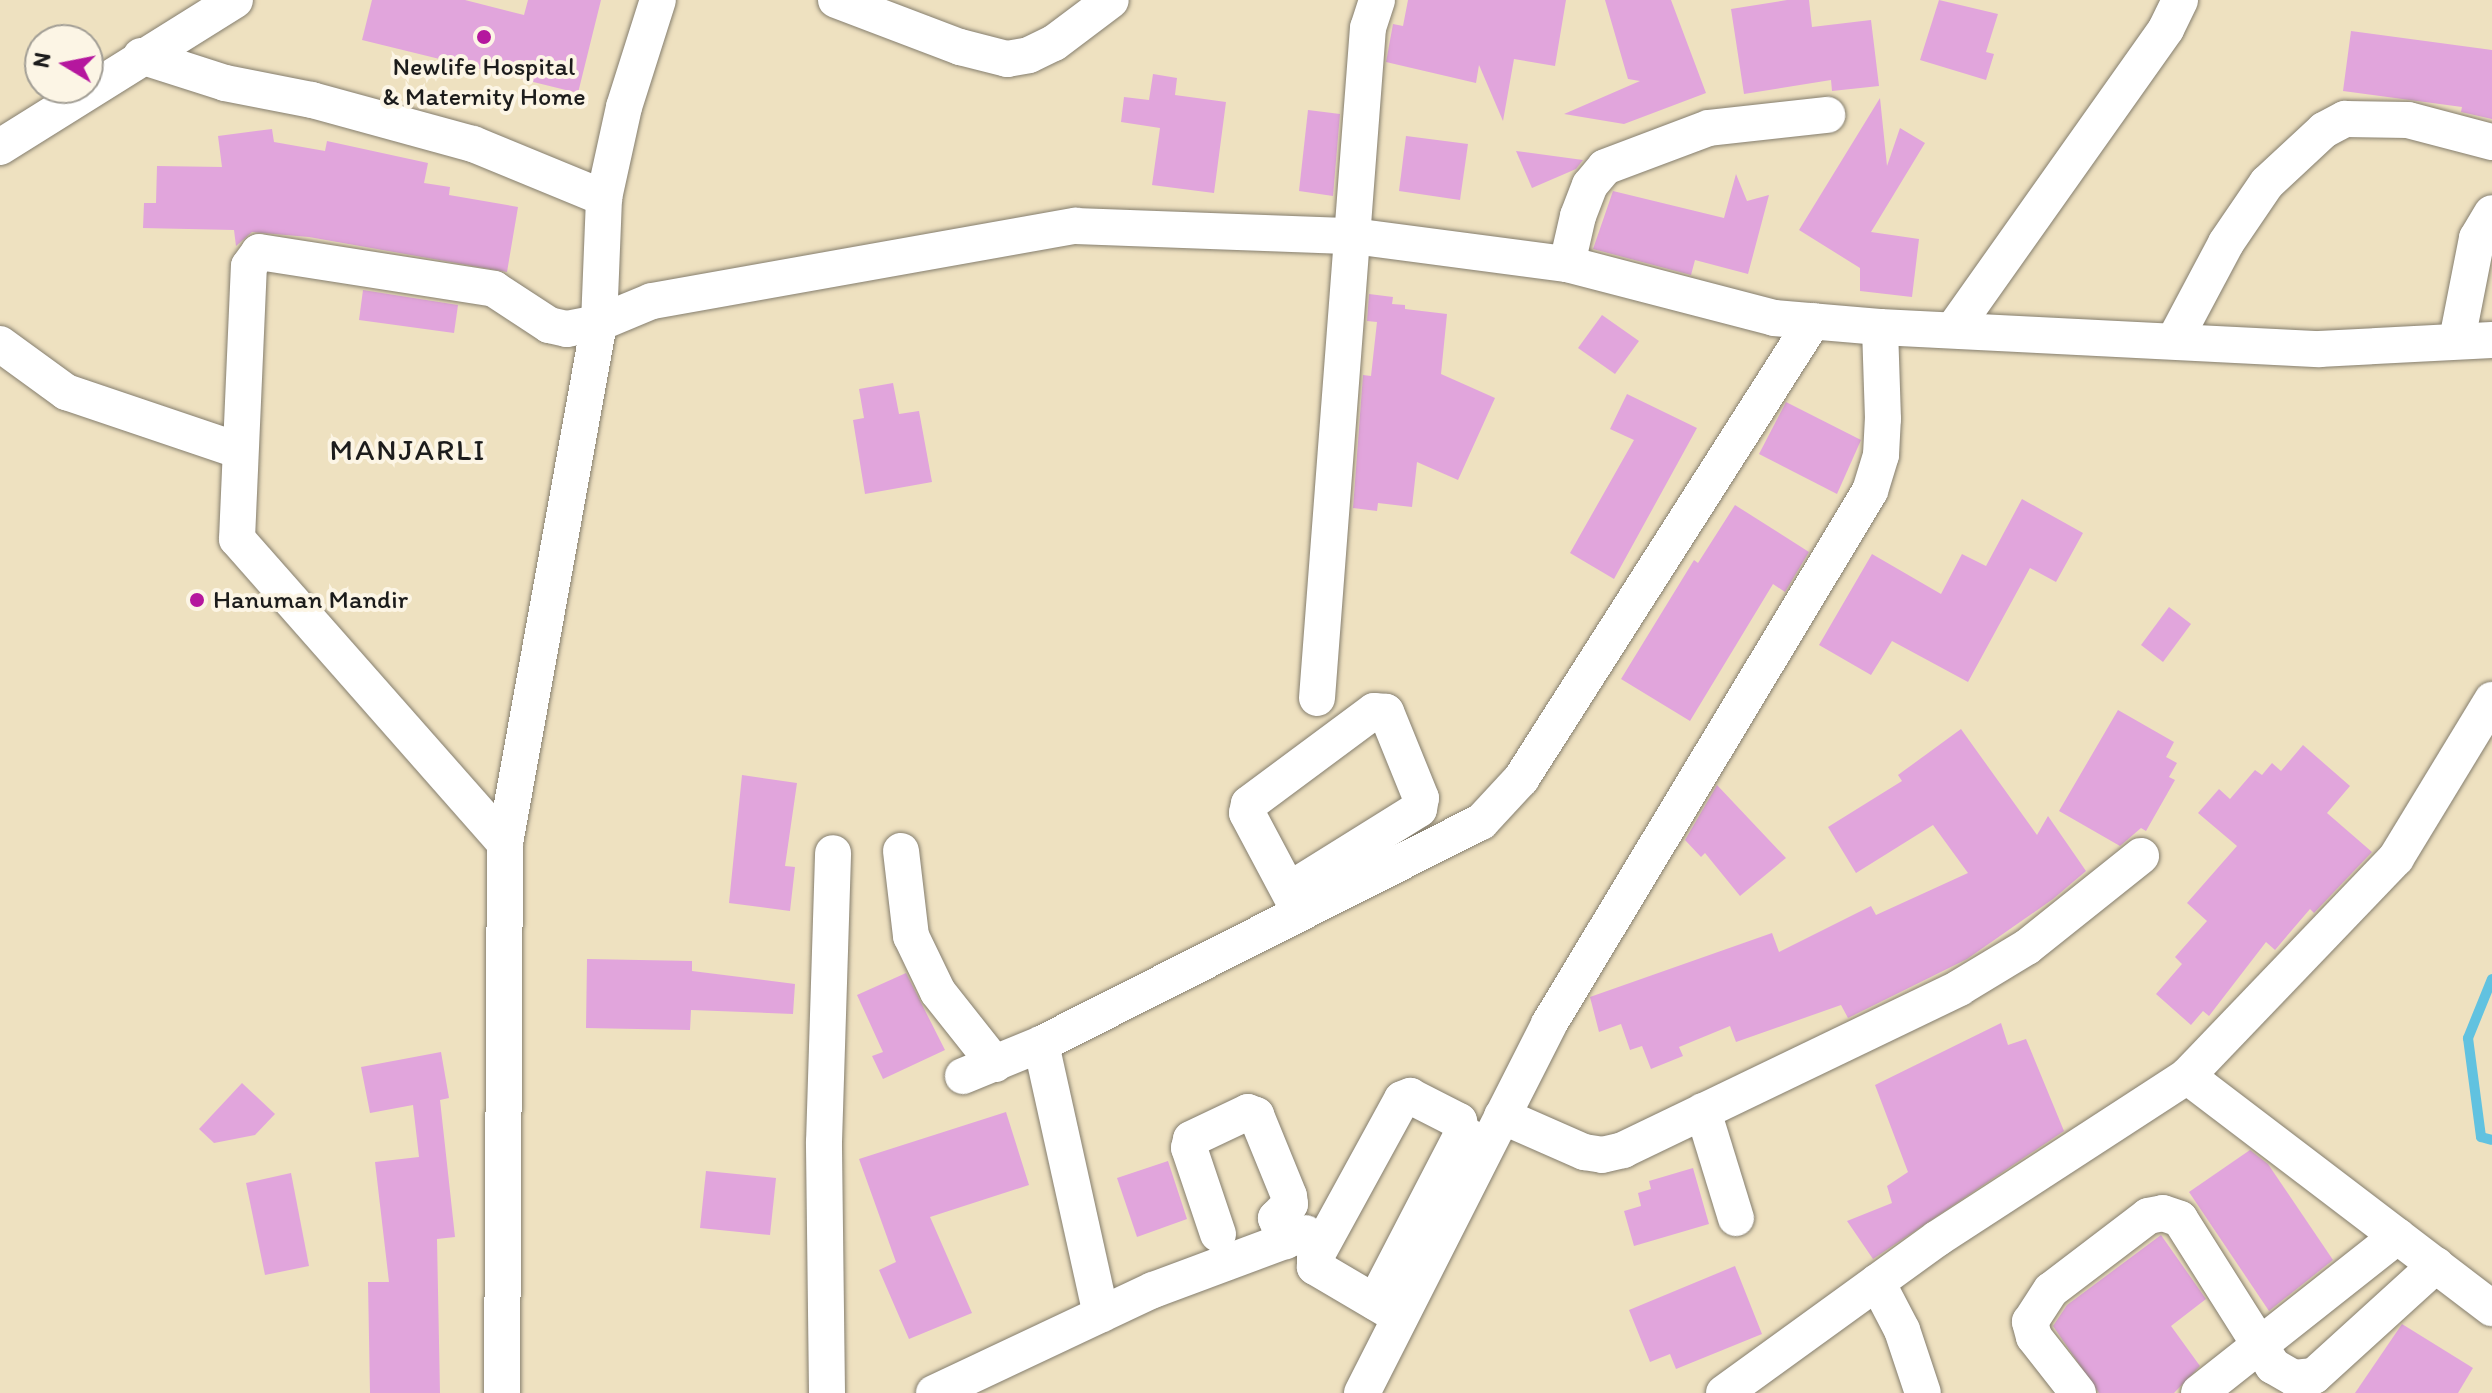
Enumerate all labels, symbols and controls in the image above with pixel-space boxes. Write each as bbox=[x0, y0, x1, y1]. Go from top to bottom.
north arrow bbox=[24, 24, 104, 104]
marker: Newlife Hospital & Maternity Home bbox=[473, 26, 495, 48]
text: N bbox=[27, 50, 56, 70]
place label: Newlife Hospital & Maternity Home bbox=[382, 51, 586, 112]
district label: MANJARLI bbox=[329, 432, 487, 468]
place label: Hanuman Mandir bbox=[213, 584, 408, 616]
marker: Hanuman Mandir bbox=[188, 591, 206, 609]

